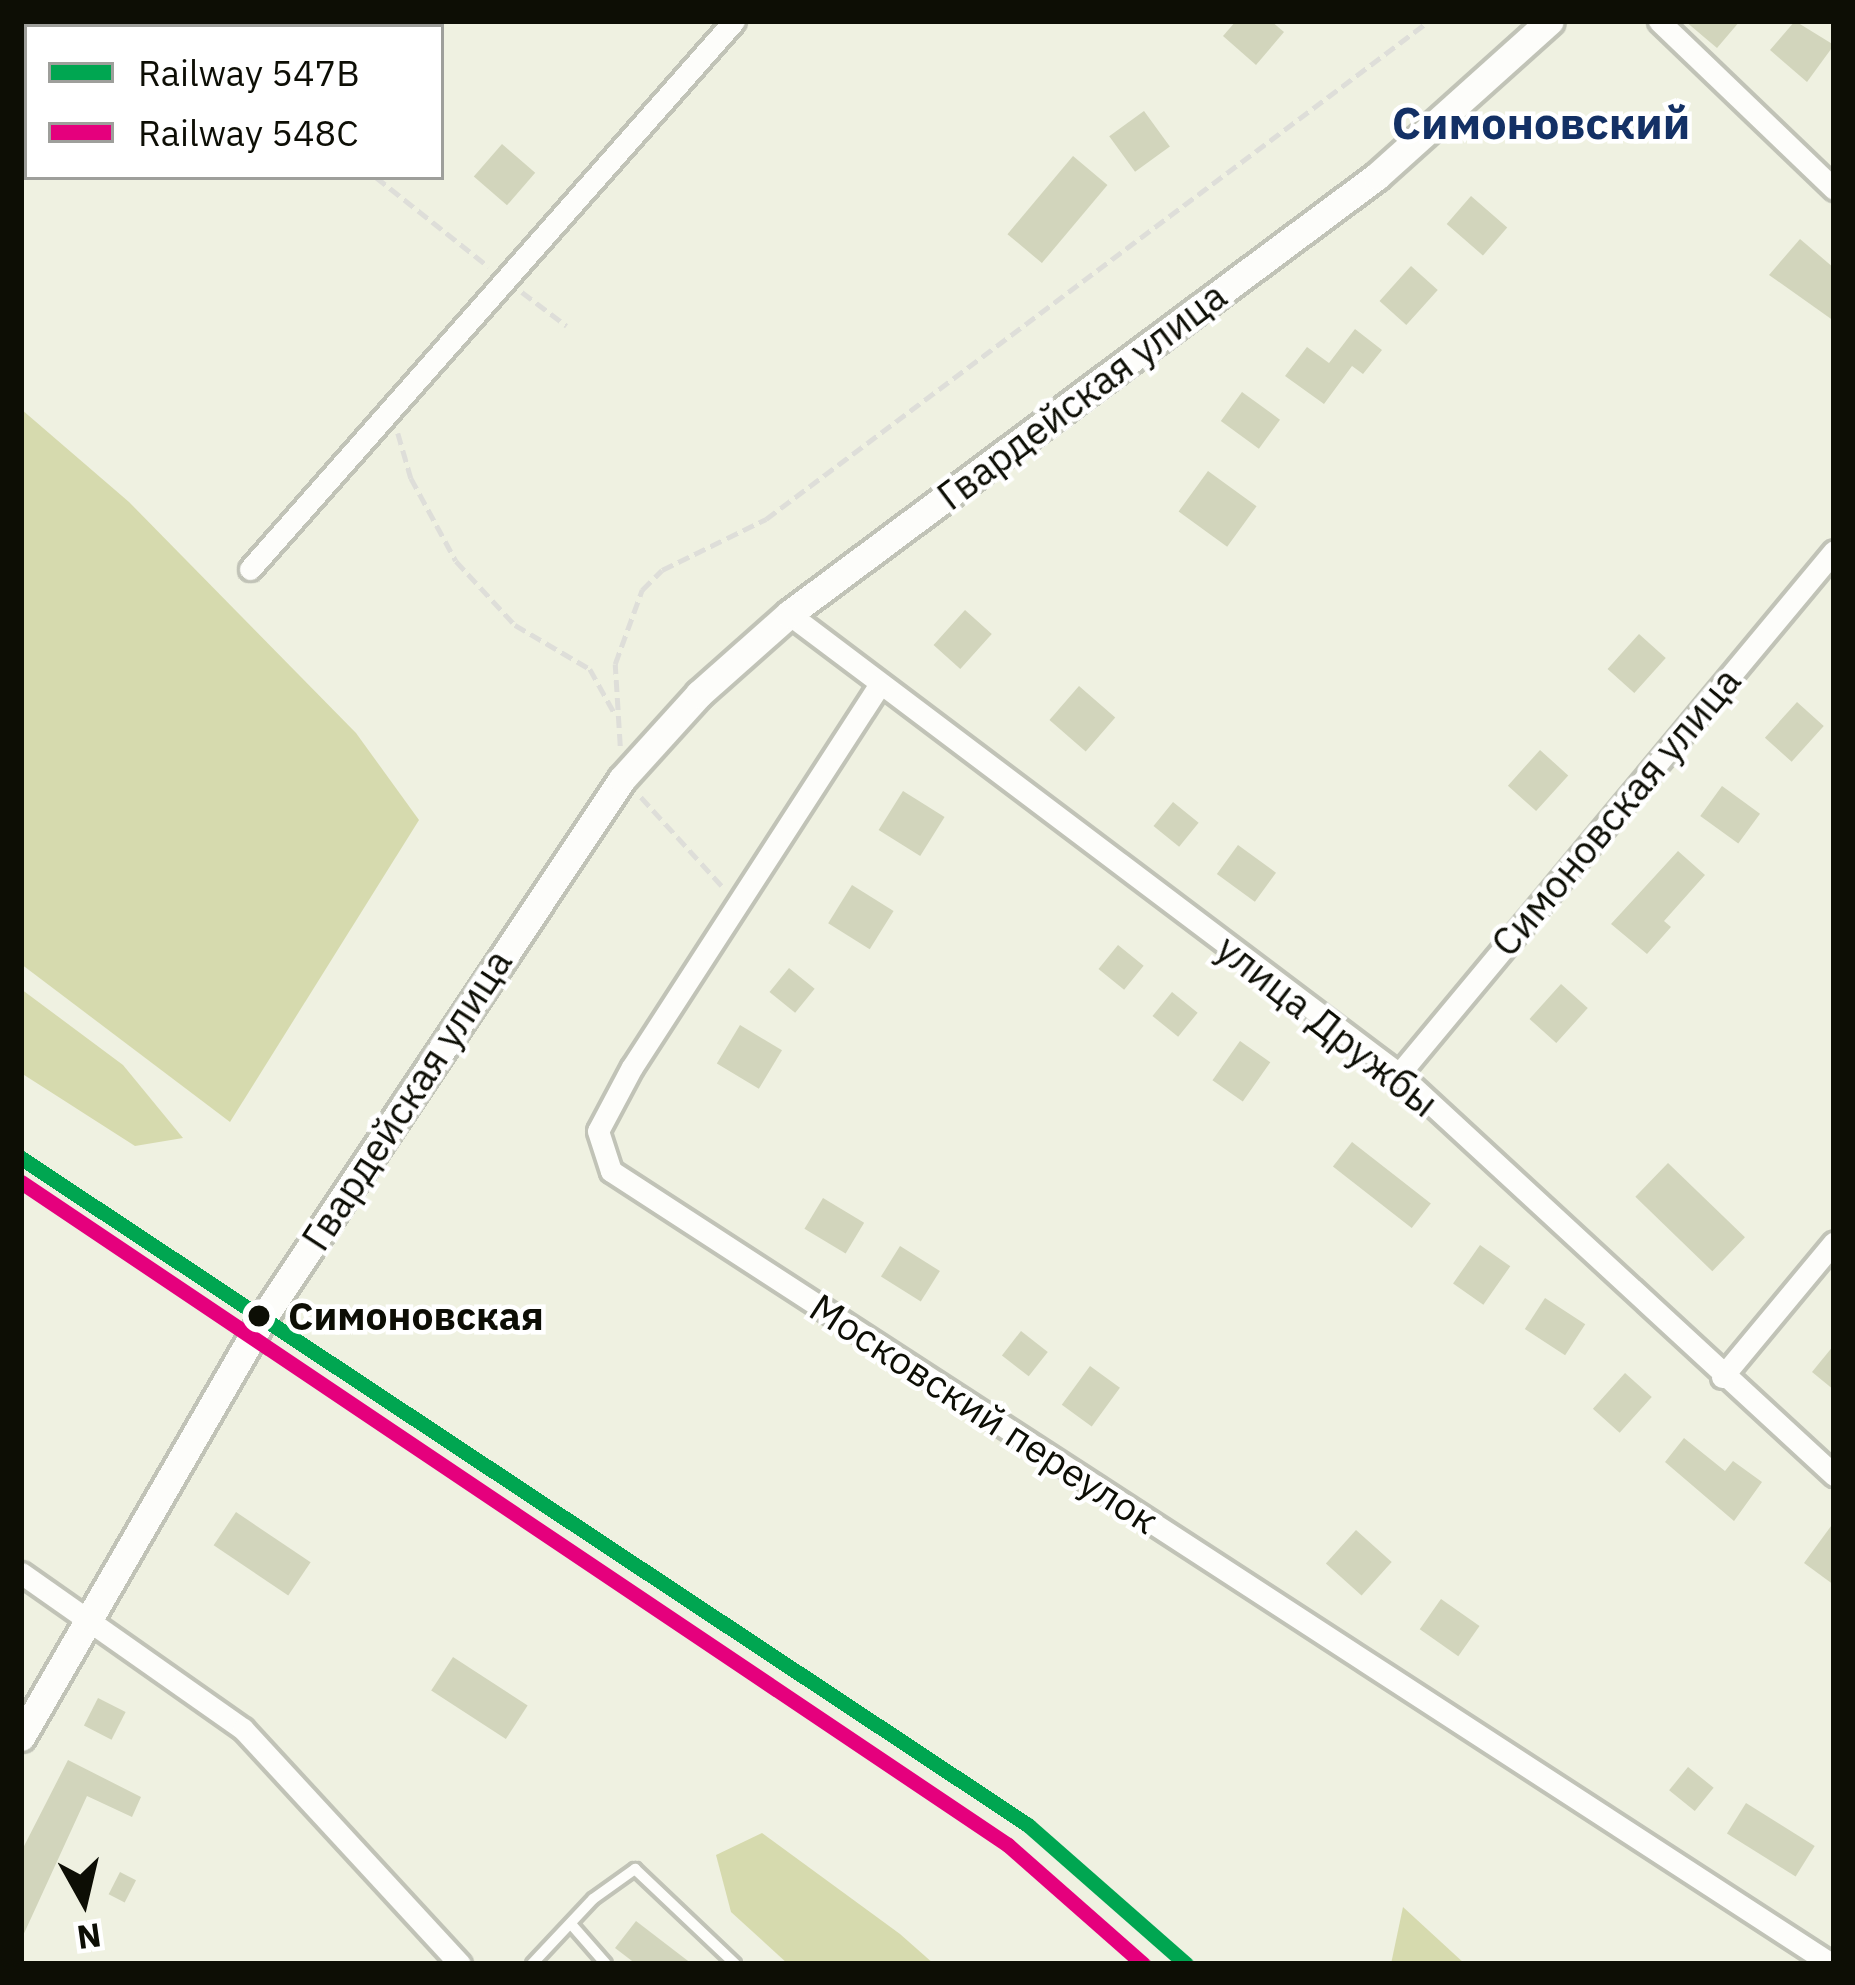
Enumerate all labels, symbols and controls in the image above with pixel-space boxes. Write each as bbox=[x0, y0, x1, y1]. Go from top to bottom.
legend bbox=[24, 24, 444, 180]
text: Railway 547В bbox=[138, 49, 360, 96]
district label: Симоновский bbox=[1392, 96, 1690, 150]
text: Railway 548С bbox=[138, 109, 359, 156]
street label: Гвардейская улица bbox=[928, 272, 1236, 520]
street label: Симоновская улица bbox=[1482, 658, 1750, 966]
street label: улица Дружбы bbox=[1207, 925, 1447, 1127]
street label: Гвардейская улица bbox=[292, 941, 522, 1259]
street label: Московский переулок bbox=[801, 1284, 1167, 1544]
place label: Симоновская bbox=[288, 1293, 544, 1339]
marker: Симоновская bbox=[242, 1299, 276, 1333]
north arrow bbox=[24, 1841, 144, 1961]
text: N bbox=[74, 1914, 104, 1960]

